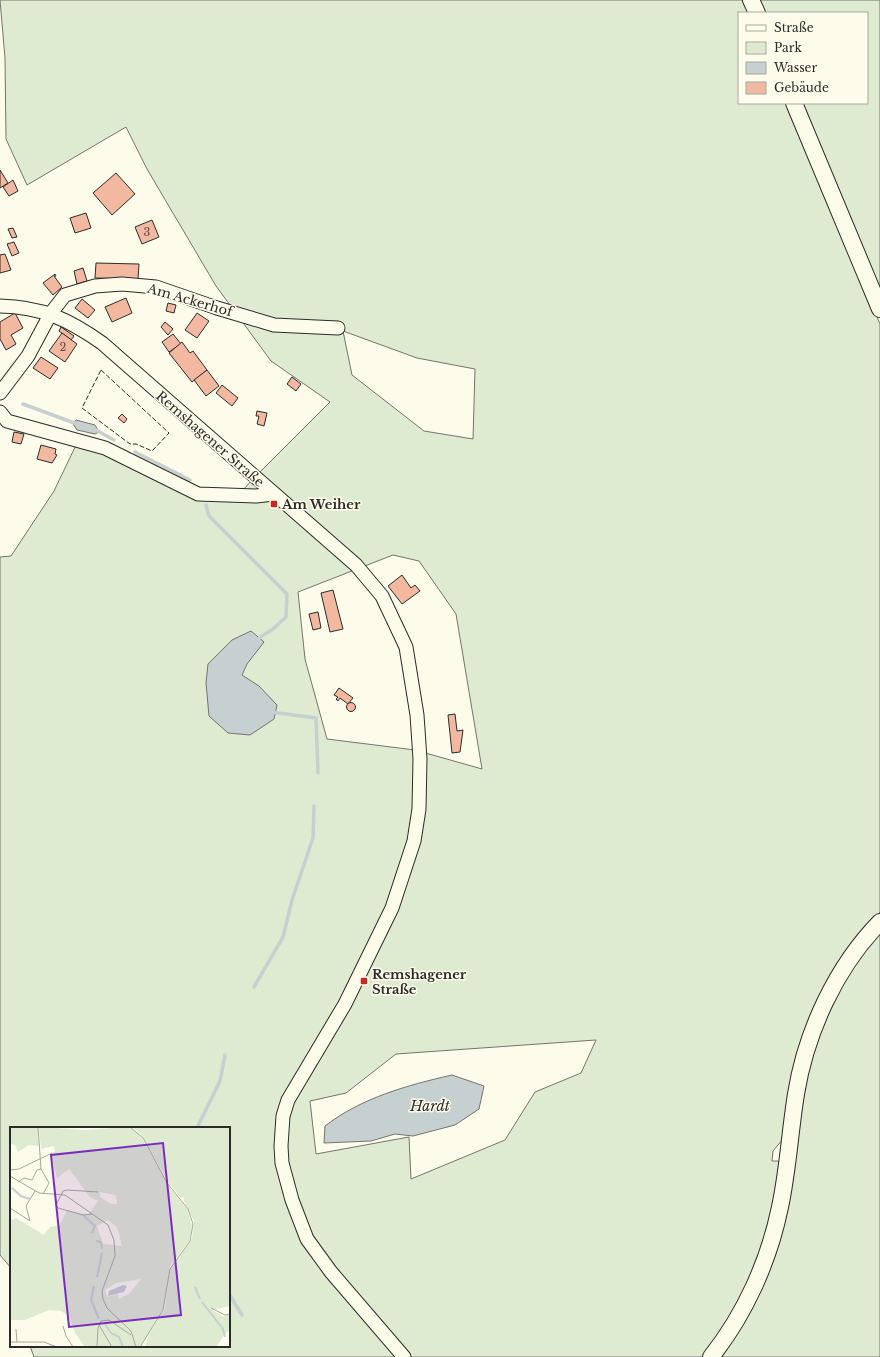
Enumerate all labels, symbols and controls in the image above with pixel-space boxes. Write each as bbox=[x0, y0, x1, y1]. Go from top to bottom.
legend bbox=[738, 12, 868, 104]
text: Straße bbox=[774, 20, 814, 35]
text: Park bbox=[774, 40, 802, 55]
text: Wasser bbox=[773, 60, 817, 75]
text: Gebäude bbox=[774, 80, 829, 95]
house number: 3 bbox=[144, 225, 151, 239]
street label: Am Ackerhof bbox=[144, 279, 236, 321]
house number: 2 bbox=[60, 340, 67, 354]
street label: Remshagener Straße bbox=[152, 387, 268, 491]
place label: Am Weiher bbox=[281, 496, 361, 513]
marker: Am Weiher bbox=[269, 499, 279, 509]
place label: Remshagener Straße bbox=[372, 966, 467, 998]
marker: Remshagener Straße bbox=[359, 976, 369, 986]
water label: Hardt bbox=[409, 1097, 451, 1115]
inset map bbox=[10, 1127, 230, 1347]

